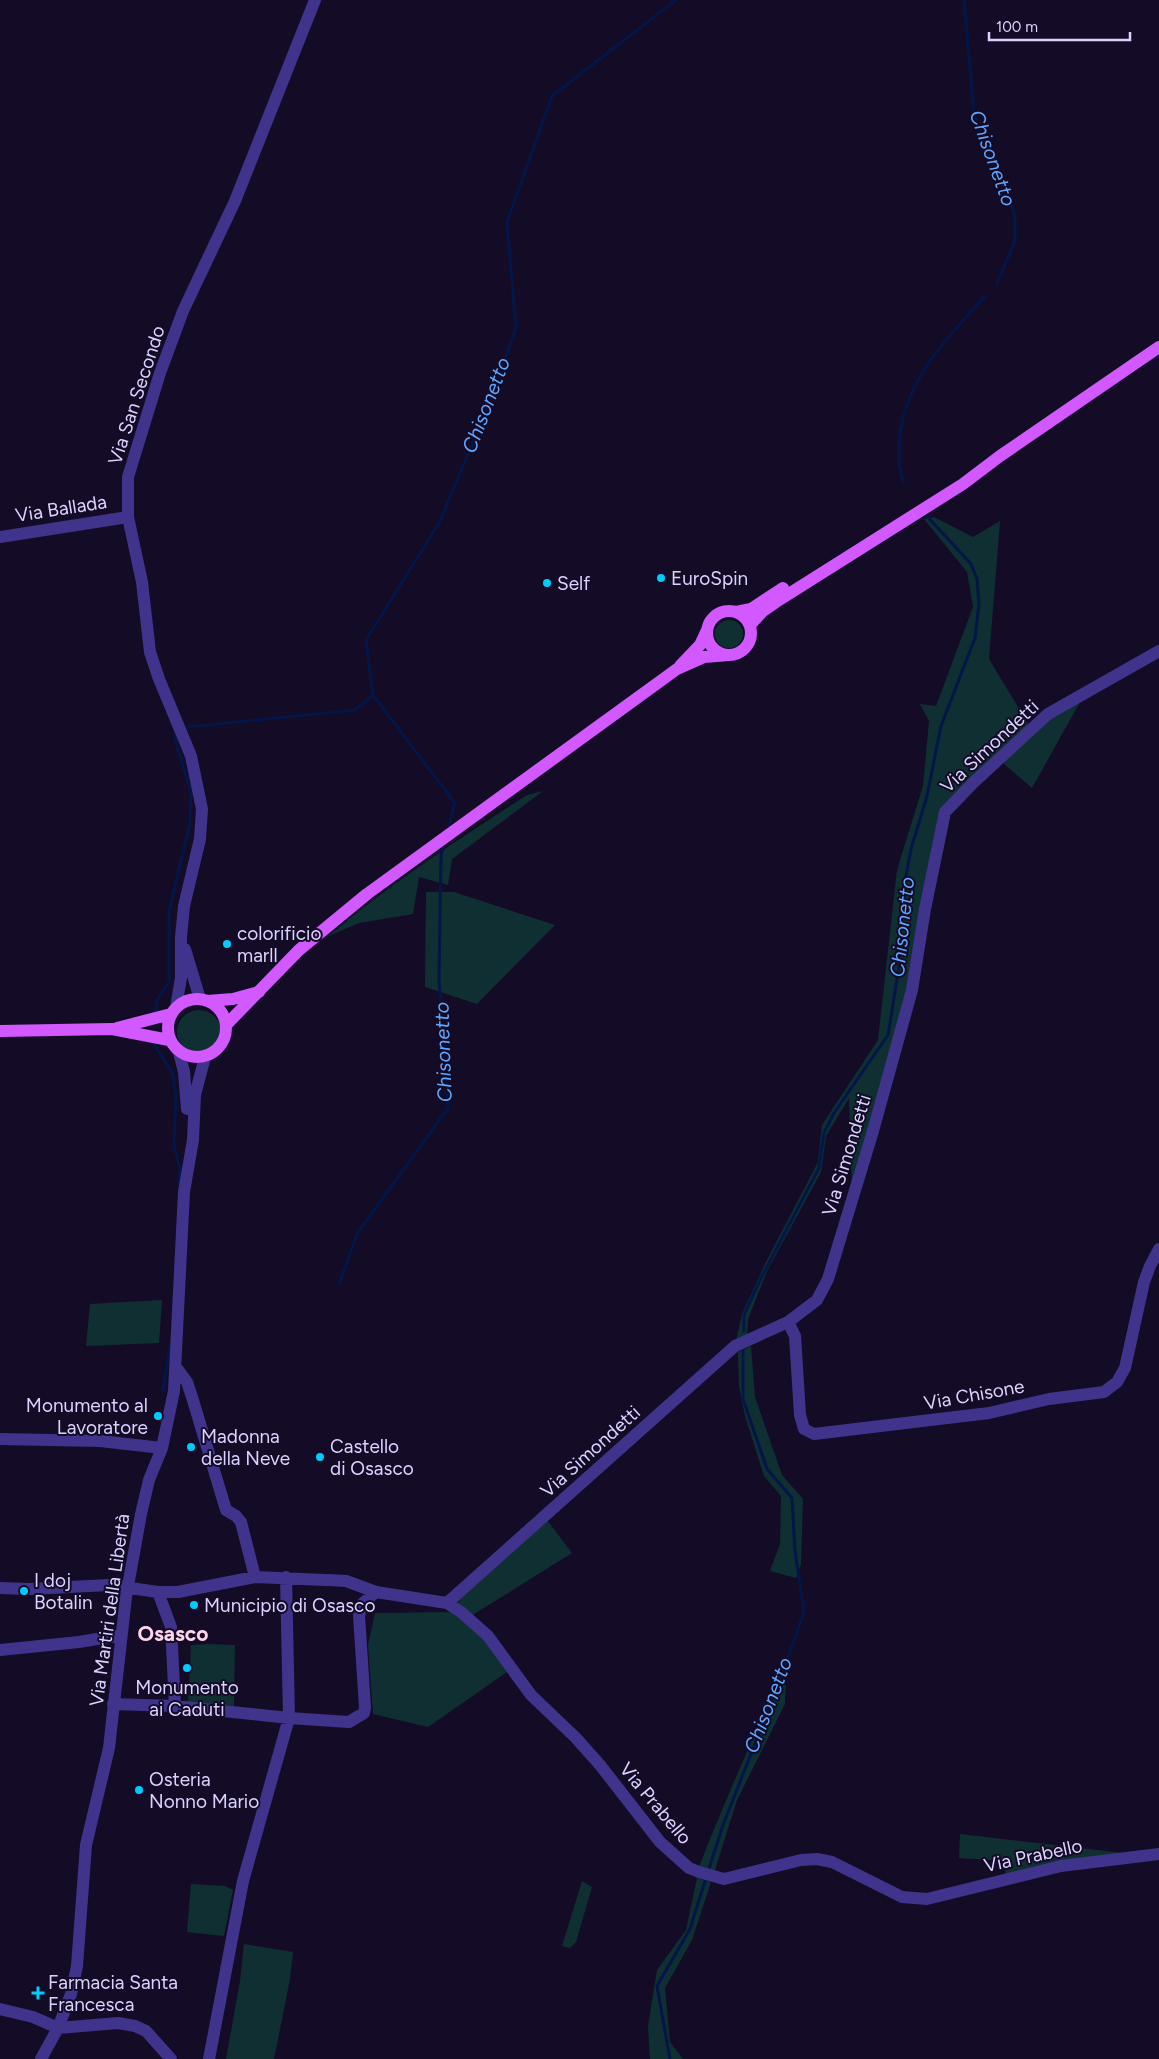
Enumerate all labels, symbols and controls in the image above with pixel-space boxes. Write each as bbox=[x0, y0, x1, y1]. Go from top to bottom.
scale bar bbox=[989, 10, 1130, 42]
text: 100 m bbox=[996, 18, 1038, 36]
water label: Chisonetto bbox=[965, 107, 1022, 210]
street label: Via San Secondo bbox=[103, 323, 170, 468]
water label: Chisonetto bbox=[457, 353, 515, 456]
street label: Via Ballada bbox=[14, 490, 108, 527]
place label: EuroSpin bbox=[671, 567, 748, 590]
place label: Self bbox=[557, 572, 590, 595]
marker: EuroSpin bbox=[655, 572, 667, 584]
marker: Self bbox=[541, 577, 553, 589]
street label: Via Simondetti bbox=[935, 695, 1043, 798]
water label: Chisonetto bbox=[885, 875, 919, 978]
place label: colorificio marll bbox=[237, 922, 321, 967]
marker: colorificio marll bbox=[221, 938, 233, 950]
water label: Chisonetto bbox=[429, 1001, 457, 1103]
street label: Via Simondetti bbox=[817, 1091, 876, 1219]
street label: Via Chisone bbox=[922, 1374, 1026, 1415]
place label: Monumento al Lavoratore bbox=[26, 1394, 148, 1439]
street label: Via Simondetti bbox=[536, 1401, 645, 1502]
marker: Monumento al Lavoratore bbox=[152, 1410, 164, 1422]
place label: Madonna della Neve bbox=[201, 1425, 290, 1470]
place label: Castello di Osasco bbox=[330, 1435, 414, 1480]
marker: Madonna della Neve bbox=[185, 1441, 197, 1453]
marker: Castello di Osasco bbox=[314, 1451, 326, 1463]
street label: Via Martiri della Libertà bbox=[85, 1512, 134, 1708]
place label: I doj Botalin bbox=[34, 1569, 93, 1614]
marker: I doj Botalin bbox=[18, 1585, 30, 1597]
place label: Municipio di Osasco bbox=[204, 1594, 375, 1617]
marker: Municipio di Osasco bbox=[188, 1599, 200, 1611]
district label: Osasco bbox=[138, 1621, 208, 1646]
water label: Chisonetto bbox=[739, 1653, 797, 1756]
marker: Monumento ai Caduti bbox=[181, 1662, 193, 1674]
place label: Monumento ai Caduti bbox=[135, 1676, 239, 1721]
street label: Via Prabello bbox=[615, 1758, 697, 1849]
place label: Osteria Nonno Mario bbox=[149, 1768, 259, 1813]
marker: Osteria Nonno Mario bbox=[133, 1784, 145, 1796]
street label: Via Prabello bbox=[982, 1834, 1084, 1877]
place label: Farmacia Santa Francesca bbox=[48, 1971, 178, 2016]
marker: Farmacia Santa Francesca bbox=[32, 1987, 44, 1999]

